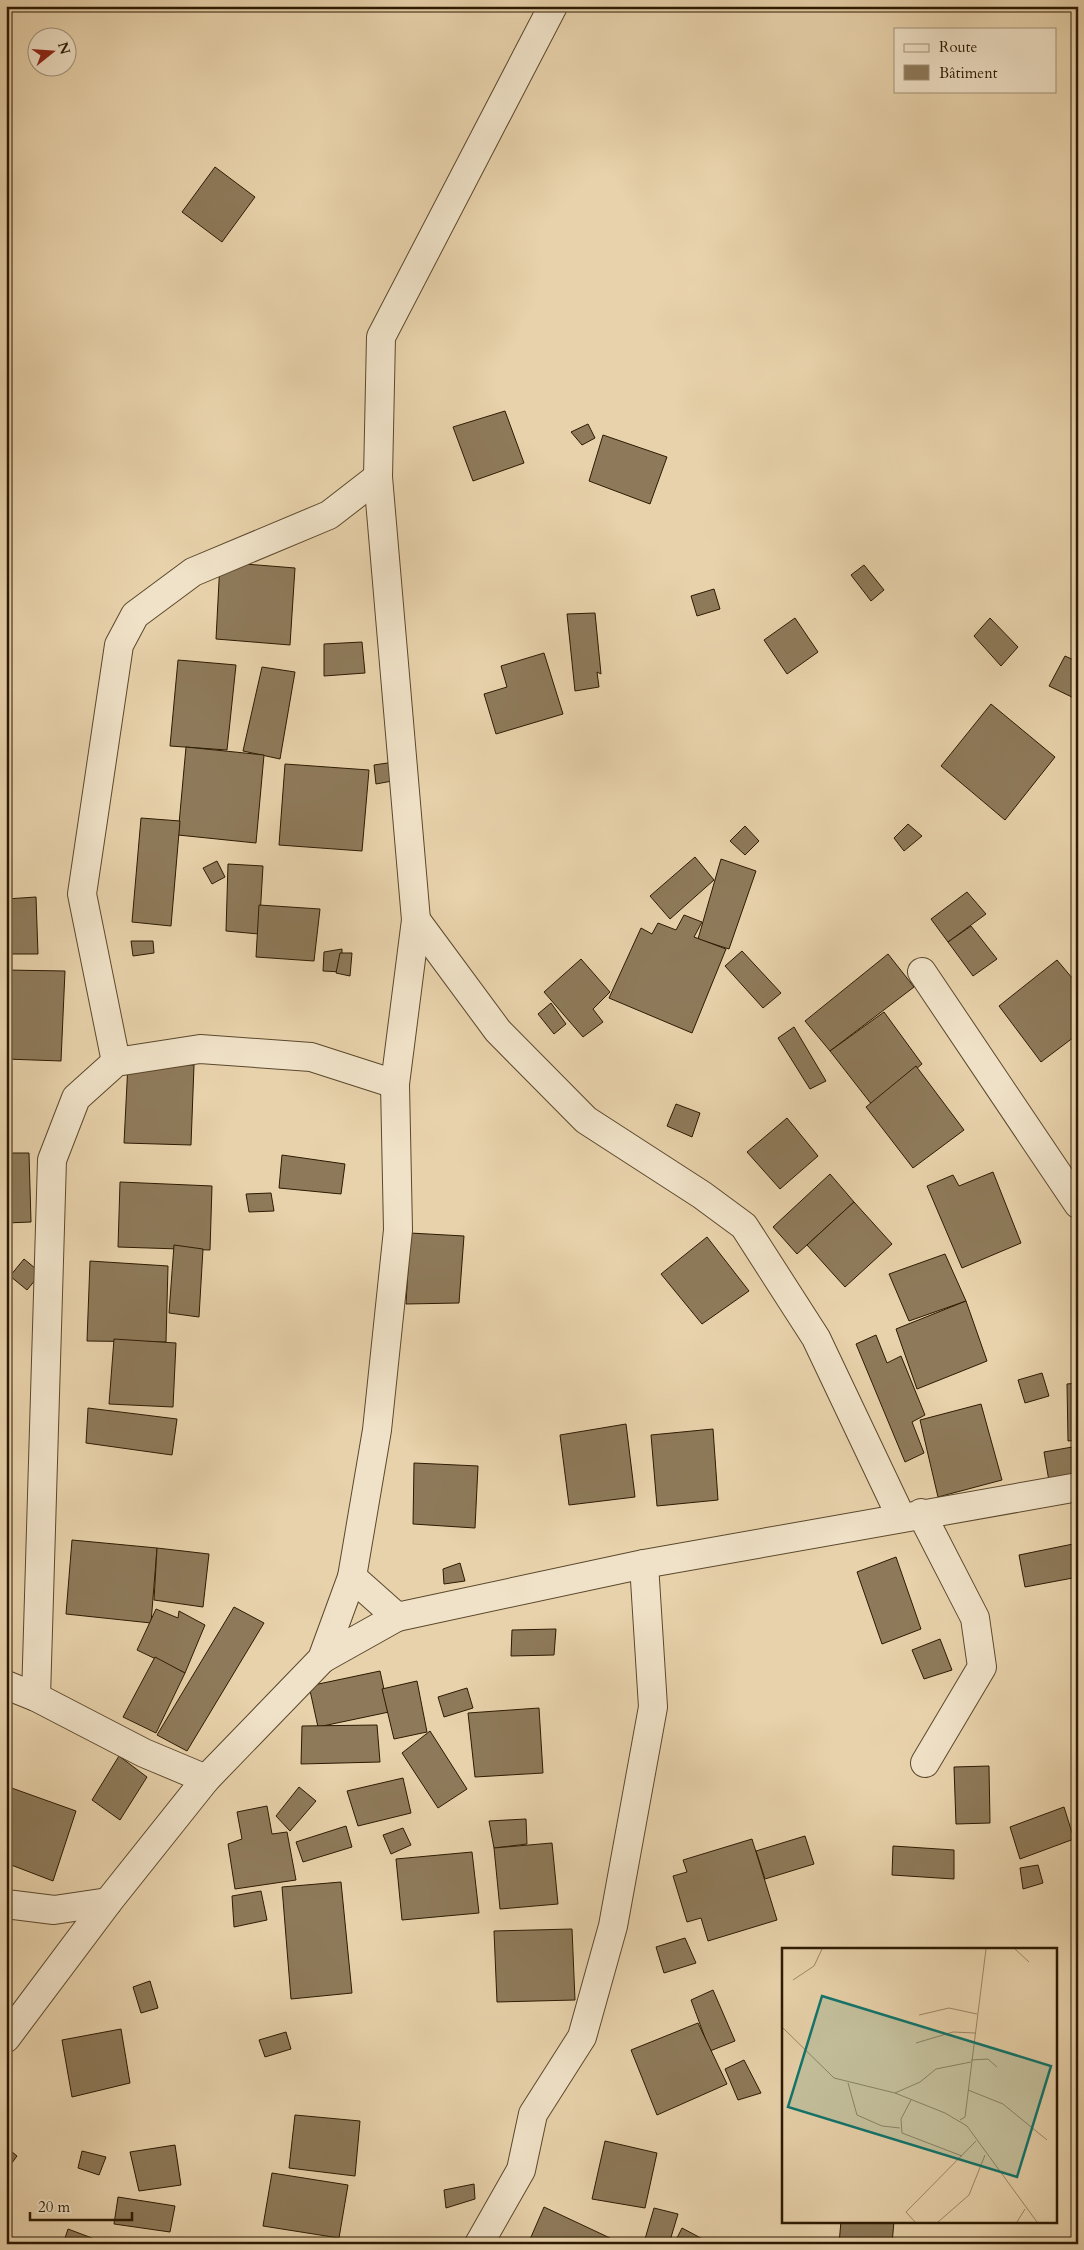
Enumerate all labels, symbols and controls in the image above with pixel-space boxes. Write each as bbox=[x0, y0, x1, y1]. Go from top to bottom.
north arrow bbox=[28, 28, 78, 78]
legend bbox=[894, 28, 1056, 92]
text: Route bbox=[939, 37, 977, 57]
text: N bbox=[53, 40, 75, 57]
text: Bâtiment bbox=[939, 63, 998, 83]
inset map bbox=[782, 1948, 1056, 2222]
scale bar bbox=[30, 2190, 132, 2222]
text: 20 m bbox=[38, 2197, 70, 2217]

